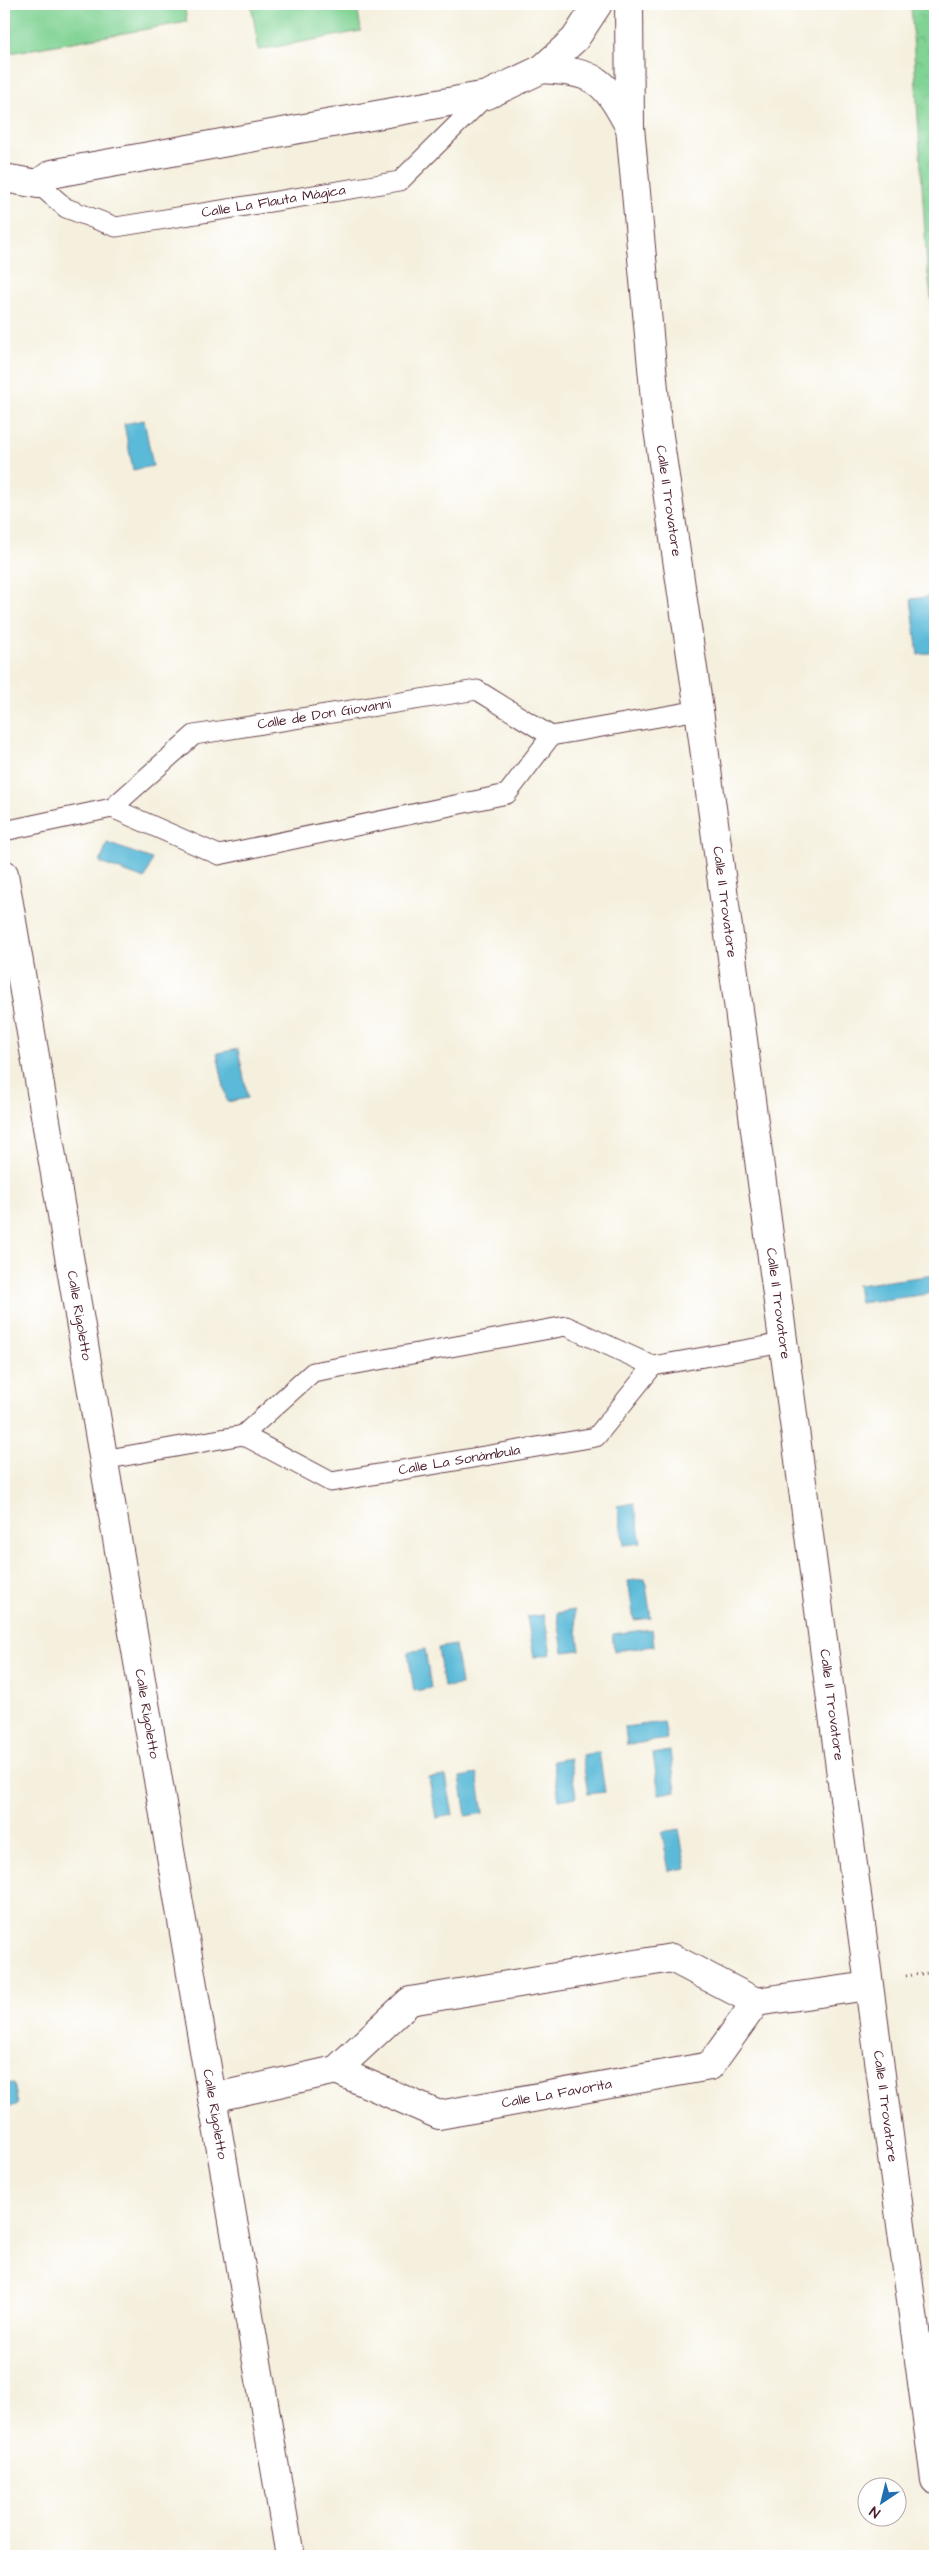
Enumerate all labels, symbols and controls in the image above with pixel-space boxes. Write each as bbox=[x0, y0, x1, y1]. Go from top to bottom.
street label: Calle La Flauta Mágica bbox=[200, 180, 347, 223]
street label: Calle Il Trovatore bbox=[651, 444, 687, 558]
street label: Calle de Don Giovanni bbox=[256, 694, 392, 735]
street label: Calle Il Trovatore bbox=[707, 845, 742, 959]
street label: Calle Il Trovatore bbox=[761, 1247, 796, 1361]
street label: Calle Rigoletto bbox=[62, 1269, 97, 1362]
street label: Calle La Sonámbula bbox=[397, 1440, 522, 1480]
street label: Calle Il Trovatore bbox=[814, 1648, 849, 1762]
street label: Calle Rigoletto bbox=[129, 1667, 164, 1761]
street label: Calle Il Trovatore bbox=[868, 2049, 903, 2164]
street label: Calle Rigoletto bbox=[197, 2068, 232, 2161]
street label: Calle La Favorita bbox=[500, 2074, 613, 2113]
north arrow bbox=[856, 2478, 906, 2528]
text: N bbox=[866, 2501, 884, 2523]

